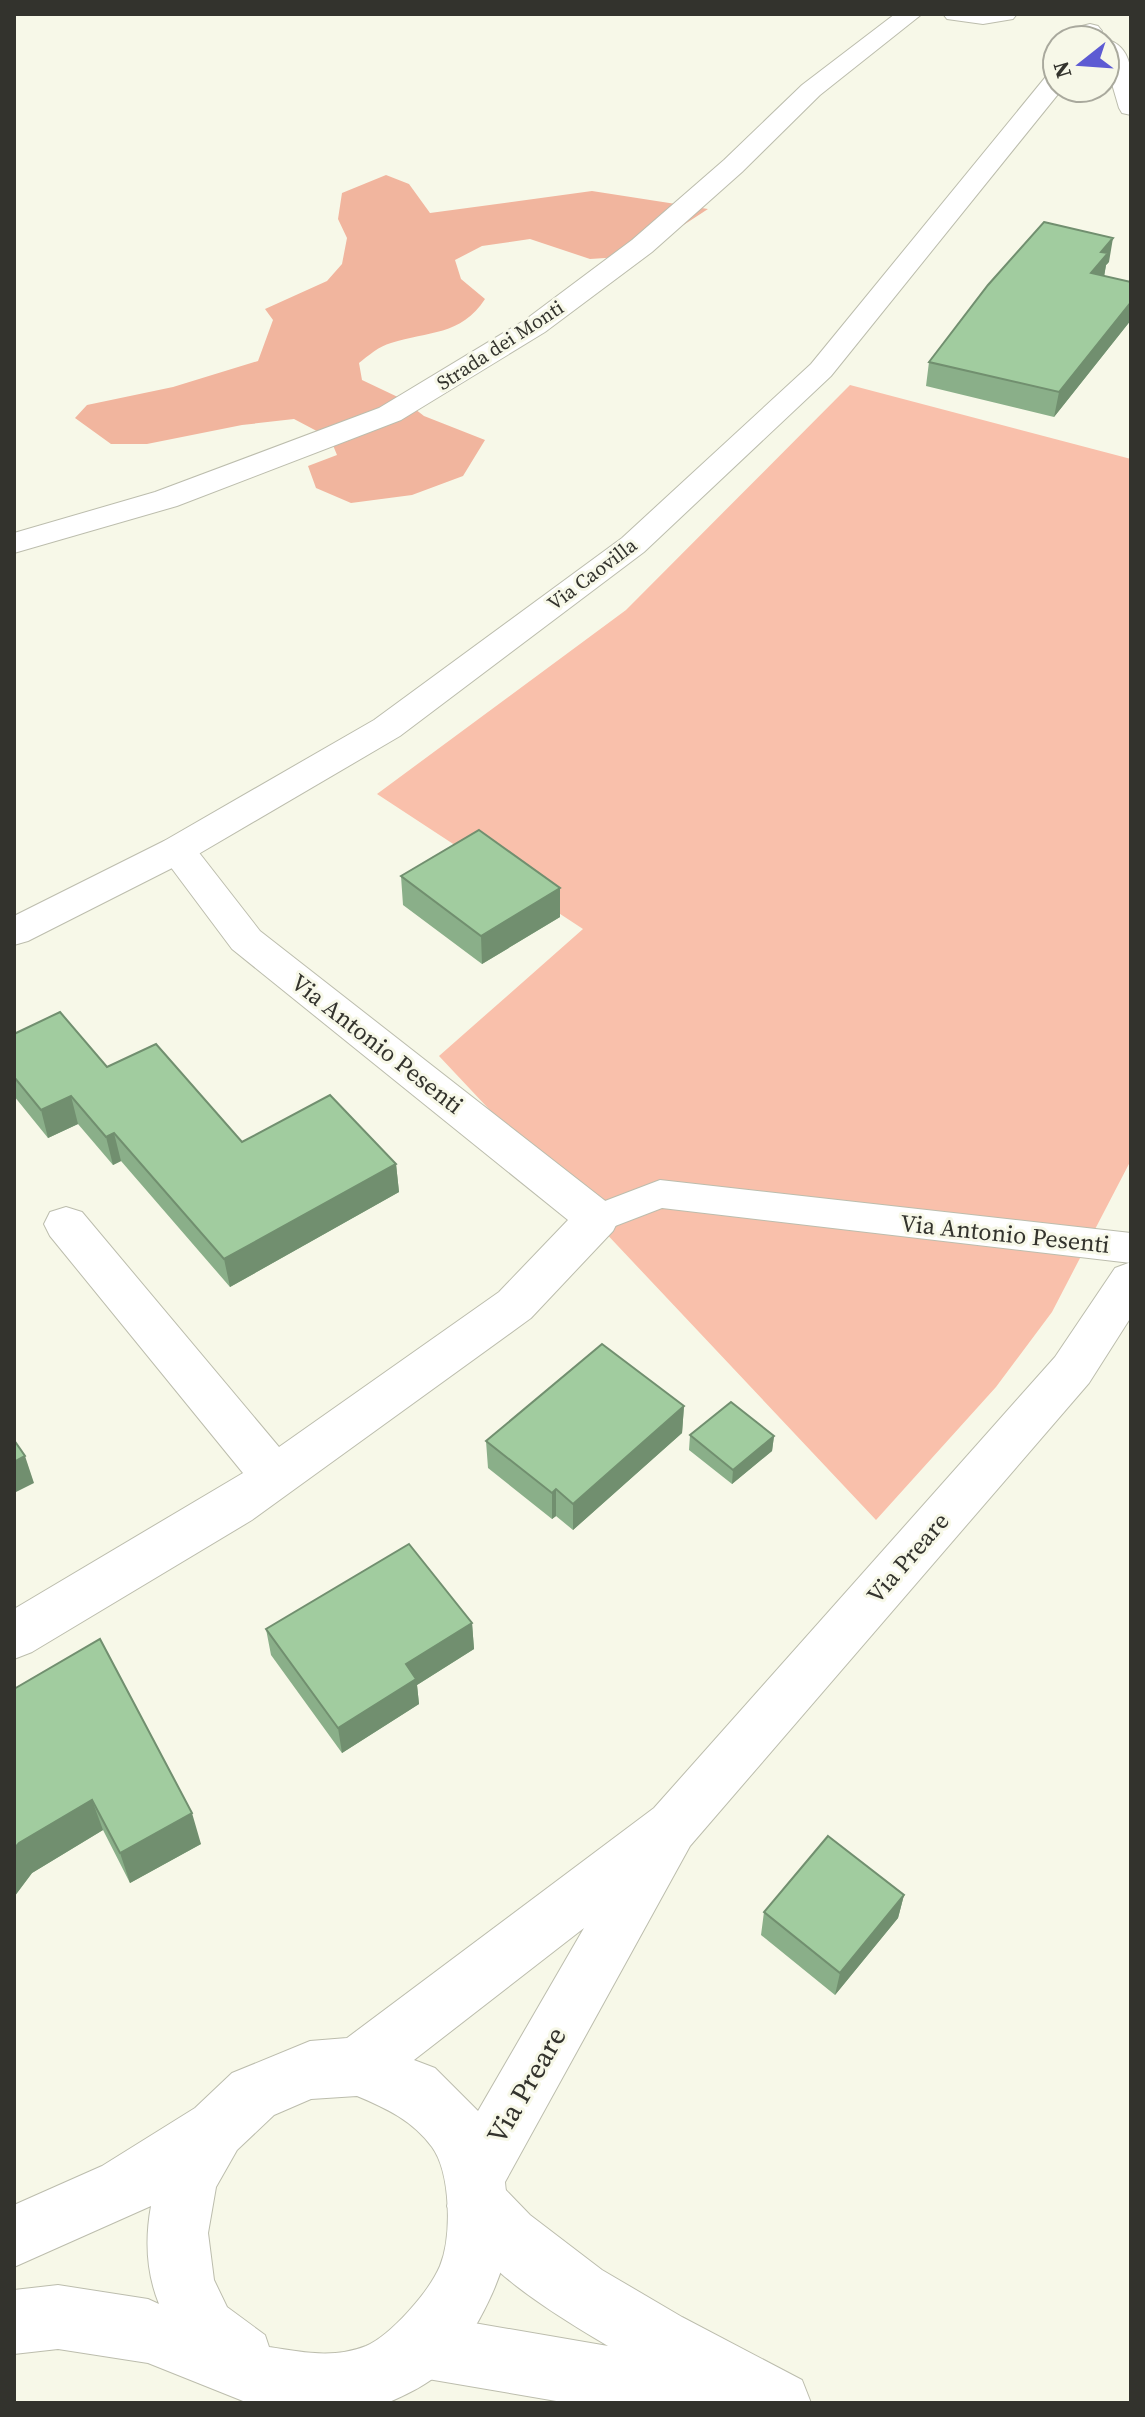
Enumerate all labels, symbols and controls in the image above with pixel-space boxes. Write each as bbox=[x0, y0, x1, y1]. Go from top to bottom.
north arrow bbox=[1041, 24, 1121, 104]
text: N bbox=[1045, 58, 1079, 82]
street label: Strada dei Monti bbox=[431, 293, 569, 397]
street label: Via Caovilla bbox=[541, 531, 643, 617]
street label: Via Antonio Pesenti bbox=[284, 966, 470, 1121]
street label: Via Antonio Pesenti bbox=[899, 1206, 1111, 1261]
street label: Via Preare bbox=[859, 1505, 956, 1610]
street label: Via Preare bbox=[477, 2020, 575, 2150]

